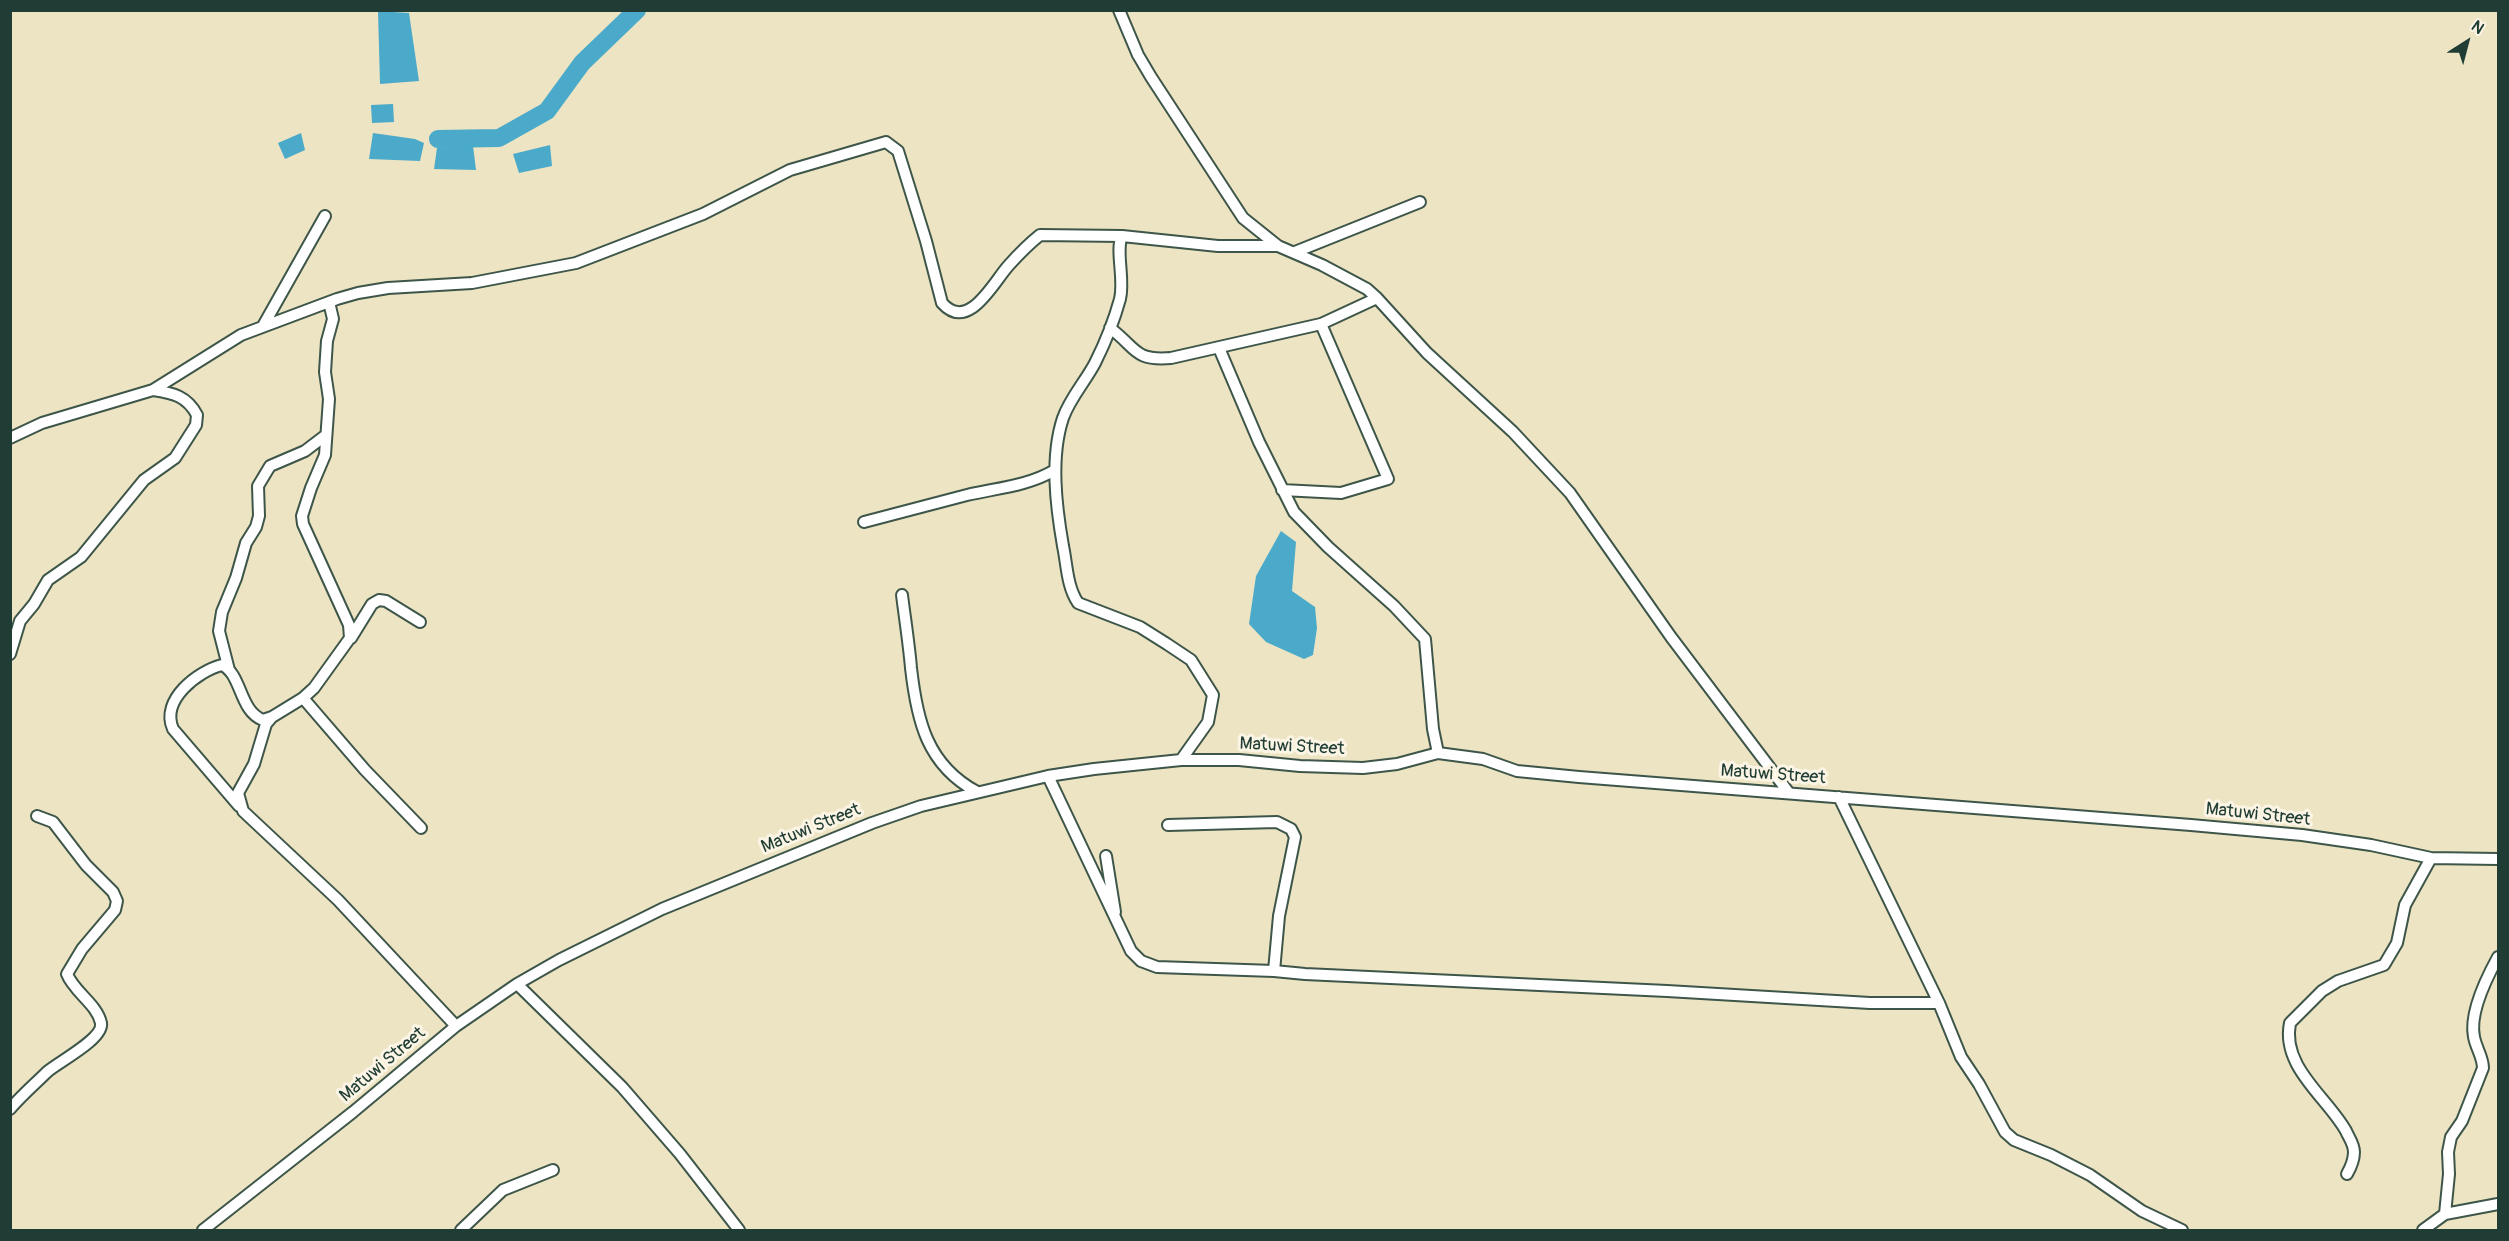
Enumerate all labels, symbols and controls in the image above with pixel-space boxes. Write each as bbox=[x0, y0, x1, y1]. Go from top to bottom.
north arrow bbox=[2437, 12, 2497, 72]
text: N bbox=[2467, 16, 2488, 39]
street label: Matuwi Street bbox=[1239, 733, 1345, 761]
street label: Matuwi Street bbox=[1720, 761, 1826, 789]
street label: Matuwi Street bbox=[758, 799, 864, 859]
street label: Matuwi Street bbox=[2205, 799, 2311, 831]
street label: Matuwi Street bbox=[336, 1023, 430, 1107]

